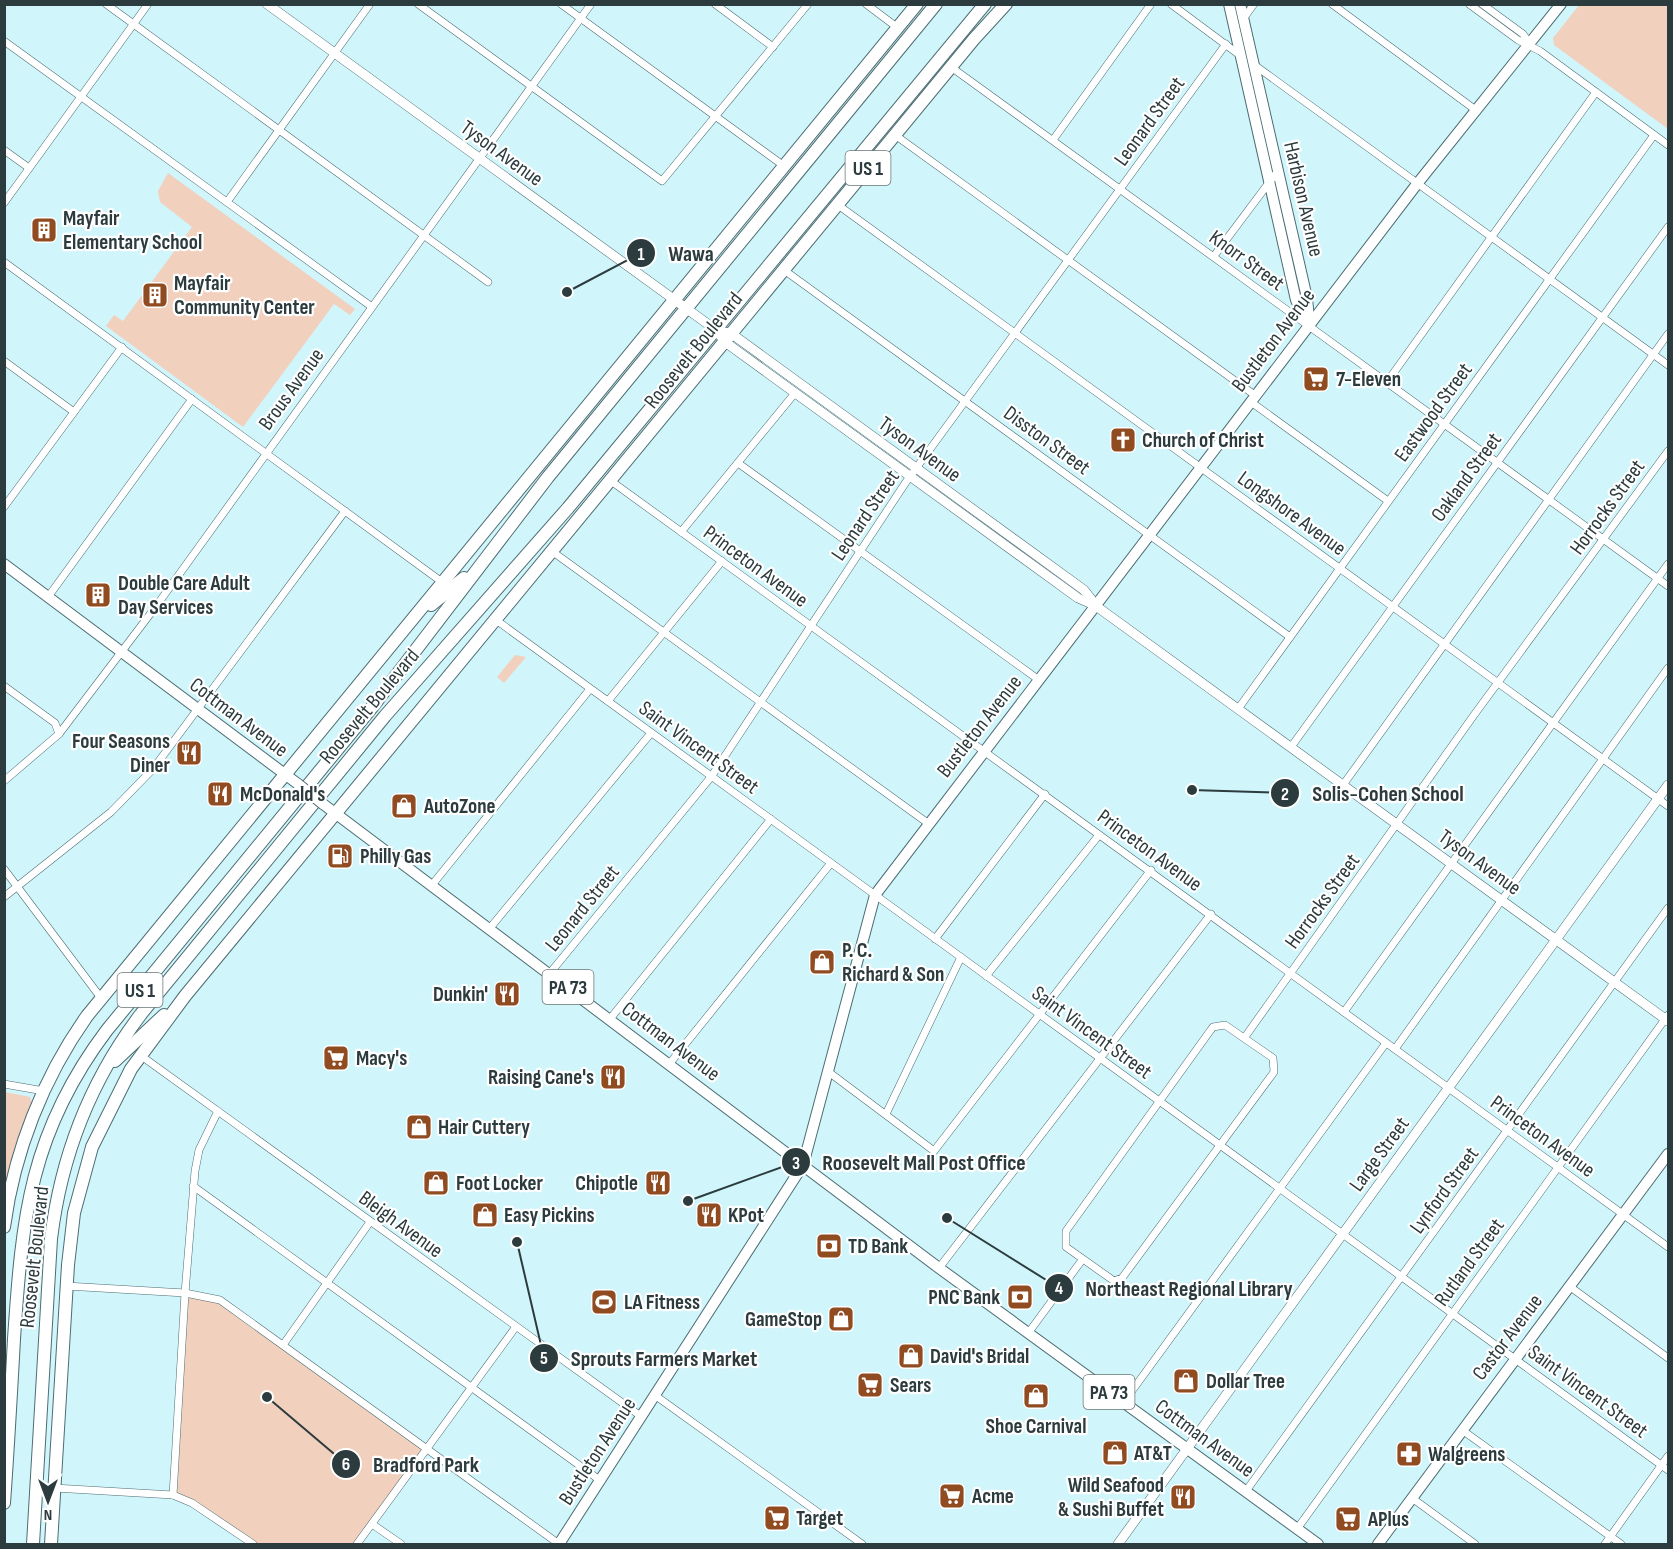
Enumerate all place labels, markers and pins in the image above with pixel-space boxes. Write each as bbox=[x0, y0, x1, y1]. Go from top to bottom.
place label: Mayfair Elementary School bbox=[63, 206, 202, 255]
building icon: Mayfair Elementary School bbox=[29, 215, 59, 245]
callout: Wawa bbox=[626, 233, 726, 273]
place label: Mayfair Community Center bbox=[174, 271, 315, 320]
building icon: Mayfair Community Center bbox=[140, 280, 170, 310]
supermarket icon: 7-Eleven bbox=[1301, 364, 1331, 394]
place label: 7-Eleven bbox=[1336, 367, 1401, 392]
church icon: Church of Christ bbox=[1108, 425, 1138, 455]
place label: Church of Christ bbox=[1142, 428, 1264, 453]
place label: Double Care Adult Day Services bbox=[118, 571, 250, 620]
building icon: Double Care Adult Day Services bbox=[83, 580, 113, 610]
place label: Four Seasons Diner bbox=[72, 729, 170, 778]
restaurant icon: Four Seasons Diner bbox=[174, 738, 204, 768]
callout: Solis-Cohen School bbox=[1270, 773, 1476, 813]
restaurant icon: McDonald's bbox=[205, 779, 235, 809]
place label: McDonald's bbox=[240, 782, 325, 807]
shop icon: AutoZone bbox=[389, 791, 419, 821]
place label: AutoZone bbox=[423, 794, 496, 819]
fuel station icon: Philly Gas bbox=[325, 841, 355, 871]
place label: Philly Gas bbox=[360, 844, 431, 869]
place label: P. C. Richard & Son bbox=[842, 938, 944, 987]
shop icon: P. C. Richard & Son bbox=[807, 947, 837, 977]
restaurant icon: Dunkin' bbox=[492, 979, 522, 1009]
place label: Dunkin' bbox=[433, 982, 488, 1007]
supermarket icon: Macy's bbox=[321, 1043, 351, 1073]
place label: Macy's bbox=[356, 1046, 407, 1071]
restaurant icon: Raising Cane's bbox=[598, 1062, 628, 1092]
place label: Raising Cane's bbox=[488, 1065, 594, 1090]
shop icon: Hair Cuttery bbox=[404, 1112, 434, 1142]
place label: Hair Cuttery bbox=[438, 1115, 530, 1140]
callout: Roosevelt Mall Post Office bbox=[781, 1142, 1038, 1182]
shop icon: Foot Locker bbox=[421, 1168, 451, 1198]
restaurant icon: Chipotle bbox=[643, 1168, 673, 1198]
place label: Foot Locker bbox=[456, 1171, 543, 1196]
place label: Chipotle bbox=[575, 1171, 638, 1196]
shop icon: Easy Pickins bbox=[470, 1200, 500, 1230]
restaurant icon: KPot bbox=[694, 1200, 724, 1230]
place label: Easy Pickins bbox=[504, 1203, 595, 1228]
place label: KPot bbox=[728, 1203, 764, 1228]
bank icon: TD Bank bbox=[814, 1231, 844, 1261]
place label: TD Bank bbox=[848, 1234, 908, 1259]
callout: Northeast Regional Library bbox=[1044, 1268, 1305, 1308]
bank icon: PNC Bank bbox=[1005, 1282, 1035, 1312]
place label: PNC Bank bbox=[928, 1285, 1000, 1310]
sports icon: LA Fitness bbox=[589, 1287, 619, 1317]
place label: LA Fitness bbox=[624, 1290, 700, 1315]
shop icon: GameStop bbox=[826, 1304, 856, 1334]
place label: GameStop bbox=[745, 1307, 822, 1332]
callout: Sprouts Farmers Market bbox=[529, 1338, 769, 1378]
shop icon: David's Bridal bbox=[896, 1341, 926, 1371]
place label: David's Bridal bbox=[930, 1344, 1029, 1369]
shop icon: Dollar Tree bbox=[1171, 1366, 1201, 1396]
place label: Dollar Tree bbox=[1206, 1369, 1285, 1394]
supermarket icon: Sears bbox=[855, 1370, 885, 1400]
place label: Sears bbox=[890, 1373, 931, 1398]
shop icon: Shoe Carnival bbox=[1021, 1381, 1051, 1411]
place label: Shoe Carnival bbox=[986, 1414, 1086, 1439]
shop icon: AT&T bbox=[1100, 1438, 1130, 1468]
pharmacy icon: Walgreens bbox=[1394, 1439, 1424, 1469]
place label: AT&T bbox=[1133, 1441, 1172, 1466]
place label: Walgreens bbox=[1428, 1442, 1505, 1467]
callout: Bradford Park bbox=[331, 1444, 491, 1484]
place label: Wild Seafood & Sushi Buffet bbox=[1058, 1473, 1164, 1522]
supermarket icon: Acme bbox=[937, 1481, 967, 1511]
restaurant icon: Wild Seafood & Sushi Buffet bbox=[1168, 1482, 1198, 1512]
place label: Acme bbox=[971, 1484, 1014, 1509]
supermarket icon: Target bbox=[762, 1503, 792, 1533]
supermarket icon: APlus bbox=[1333, 1504, 1363, 1534]
place label: Target bbox=[796, 1506, 843, 1531]
place label: APlus bbox=[1367, 1507, 1409, 1532]

